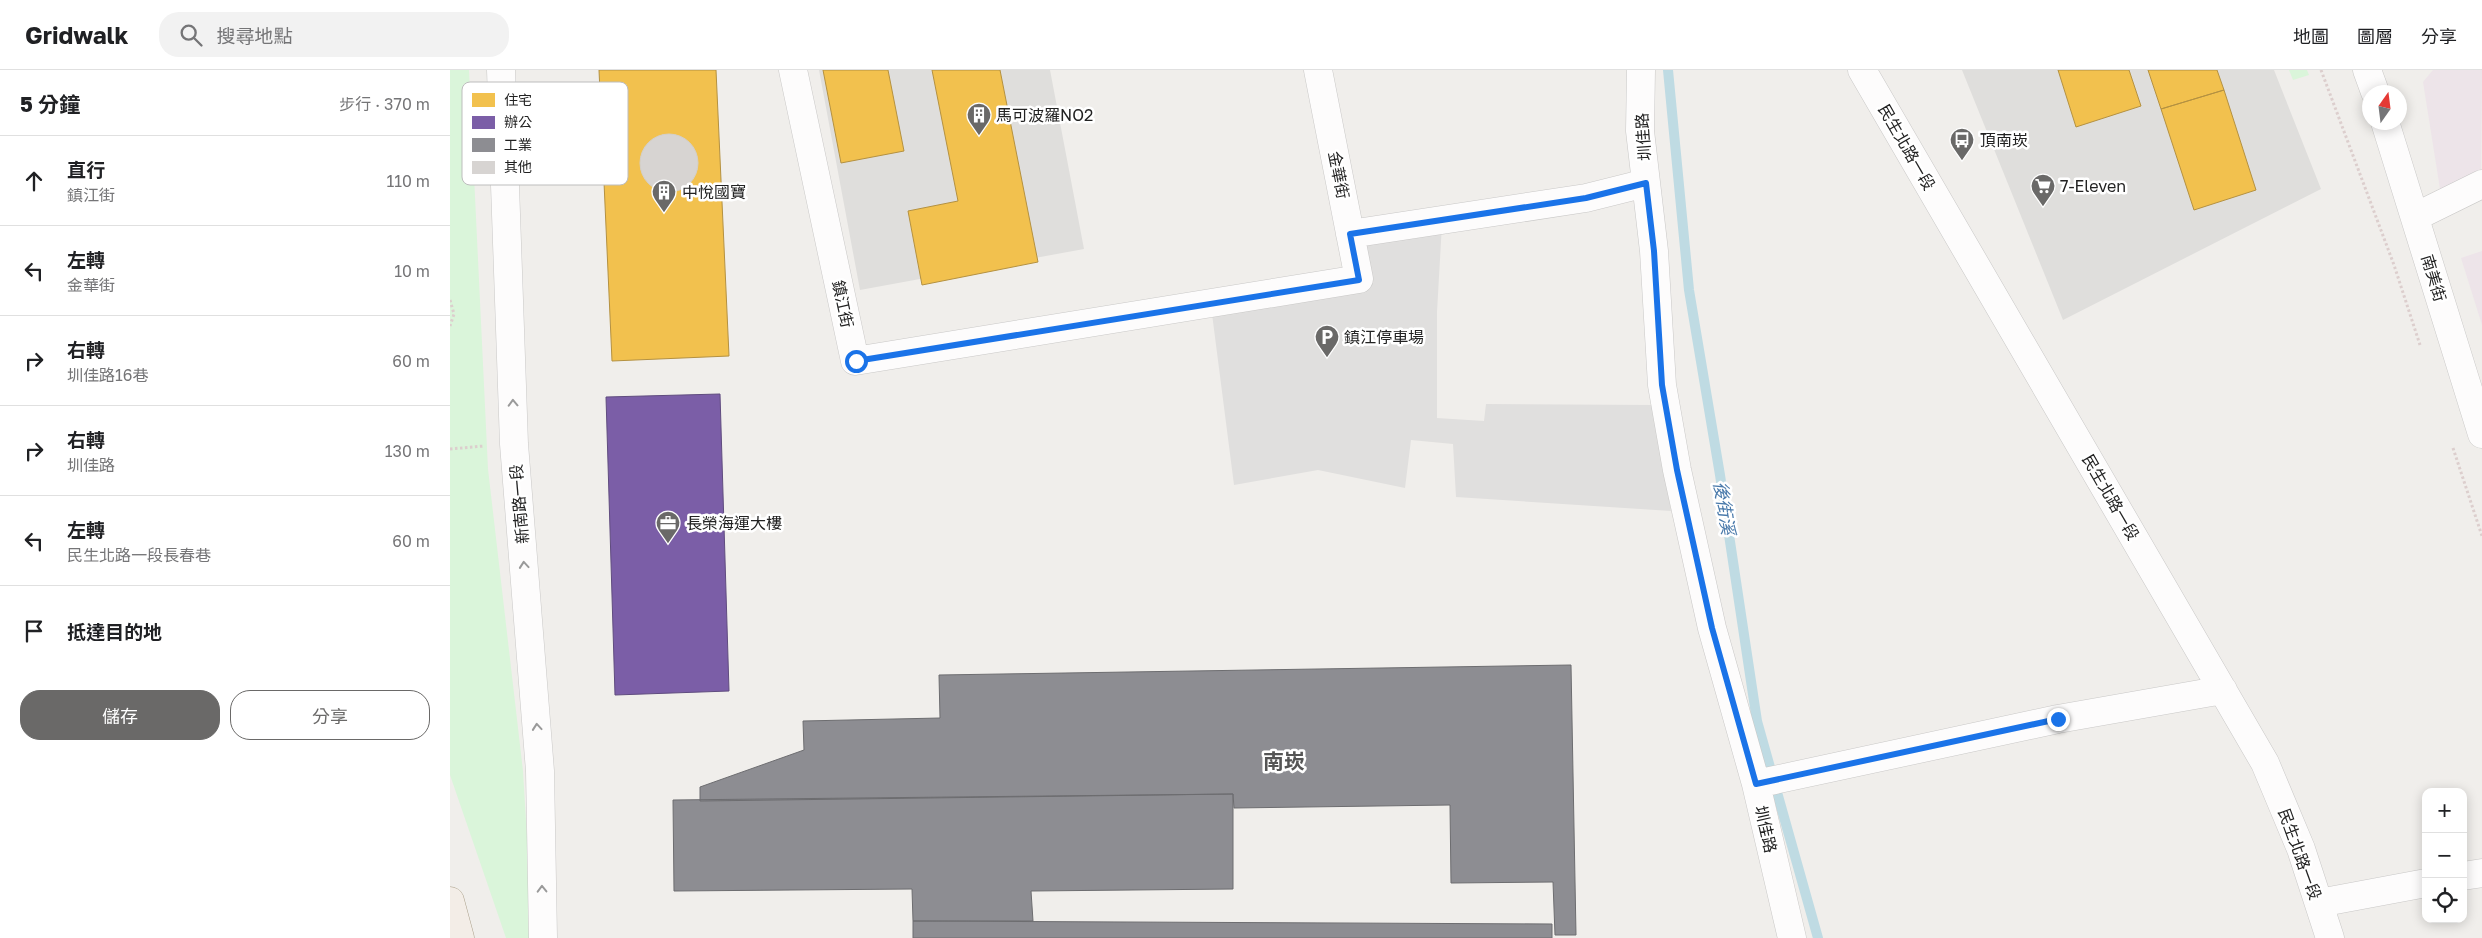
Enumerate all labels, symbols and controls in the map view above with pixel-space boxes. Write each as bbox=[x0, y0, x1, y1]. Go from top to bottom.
search box bbox=[159, 12, 509, 57]
text: Gridwalk bbox=[25, 20, 129, 49]
icon: search bbox=[177, 21, 205, 49]
text: 搜尋地點 bbox=[217, 24, 293, 47]
text: 地圖 bbox=[2293, 25, 2329, 47]
text: 圖層 bbox=[2357, 25, 2393, 47]
text: 分享 bbox=[2421, 25, 2457, 47]
legend bbox=[462, 82, 628, 185]
north arrow bbox=[2362, 85, 2407, 130]
text: 5 分鐘 bbox=[20, 91, 80, 117]
text: 住宅 bbox=[504, 91, 532, 108]
text: 步行 · 370 m bbox=[339, 94, 430, 114]
street label: 民生北路一段 bbox=[1874, 100, 1940, 194]
building icon: 馬可波羅NO2 bbox=[966, 102, 992, 136]
place label: 馬可波羅NO2 bbox=[996, 105, 1093, 125]
street label: 圳佳路 bbox=[1631, 112, 1655, 162]
text: 辦公 bbox=[504, 113, 532, 130]
bus stop icon: 頂南崁 bbox=[1949, 127, 1975, 161]
place label: 頂南崁 bbox=[1980, 130, 2028, 150]
text: 工業 bbox=[504, 136, 532, 153]
street label: 金華街 bbox=[1325, 150, 1353, 200]
text: 直行 bbox=[67, 158, 105, 181]
text: 其他 bbox=[504, 158, 532, 175]
icon: ahead bbox=[20, 167, 48, 195]
text: 110 m bbox=[386, 171, 430, 191]
supermarket icon: 7-Eleven bbox=[2030, 173, 2056, 207]
place label: 7-Eleven bbox=[2060, 176, 2126, 196]
building icon: 中悅國寶 bbox=[651, 179, 677, 213]
place label: 中悅國寶 bbox=[682, 182, 746, 202]
text: 鎮江街 bbox=[67, 185, 115, 205]
text: 左轉 bbox=[67, 248, 105, 271]
street label: 南美街 bbox=[2417, 252, 2451, 304]
icon: left bbox=[20, 257, 48, 285]
text: 10 m bbox=[394, 261, 430, 281]
text: 金華街 bbox=[67, 275, 115, 295]
street label: 鎮江街 bbox=[828, 278, 858, 330]
parking icon: 鎮江停車場 bbox=[1314, 324, 1340, 358]
place label: 鎮江停車場 bbox=[1344, 327, 1424, 347]
text: 右轉 bbox=[67, 338, 105, 361]
icon: right bbox=[20, 347, 48, 375]
route start bbox=[845, 350, 868, 373]
text: 60 m bbox=[392, 351, 430, 371]
text: 圳佳路16巷 bbox=[67, 365, 148, 385]
one-way arrow bbox=[508, 399, 518, 406]
text: 右轉 bbox=[67, 428, 105, 451]
icon: right bbox=[20, 437, 48, 465]
text: 130 m bbox=[385, 441, 430, 461]
street label: 民生北路一段 bbox=[2078, 450, 2144, 544]
text: 圳佳路 bbox=[67, 455, 115, 475]
street label: 新南路一段 bbox=[506, 463, 532, 545]
water label: 後街溪 bbox=[1710, 479, 1741, 539]
office icon: 長榮海運大樓 bbox=[655, 510, 681, 544]
place label: 長榮海運大樓 bbox=[686, 513, 782, 533]
text: 左轉 bbox=[67, 518, 105, 541]
icon: left bbox=[20, 527, 48, 555]
text: 60 m bbox=[392, 531, 430, 551]
text: 民生北路一段長春巷 bbox=[67, 545, 211, 565]
one-way arrow bbox=[519, 561, 530, 569]
icon: arrive bbox=[20, 617, 48, 645]
text: 抵達目的地 bbox=[67, 620, 162, 643]
button: 儲存 bbox=[20, 690, 220, 740]
button: 分享 bbox=[230, 690, 430, 740]
route end bbox=[2047, 708, 2070, 731]
one-way arrow bbox=[532, 723, 543, 731]
district label: 南崁 bbox=[1263, 748, 1305, 774]
map controls bbox=[2422, 788, 2467, 923]
button: + bbox=[2422, 788, 2467, 833]
street label: 圳佳路 bbox=[1751, 803, 1781, 855]
street label: 民生北路一段 bbox=[2274, 805, 2326, 903]
button: − bbox=[2422, 833, 2467, 878]
button: locate bbox=[2422, 878, 2467, 923]
one-way arrow bbox=[537, 885, 548, 893]

